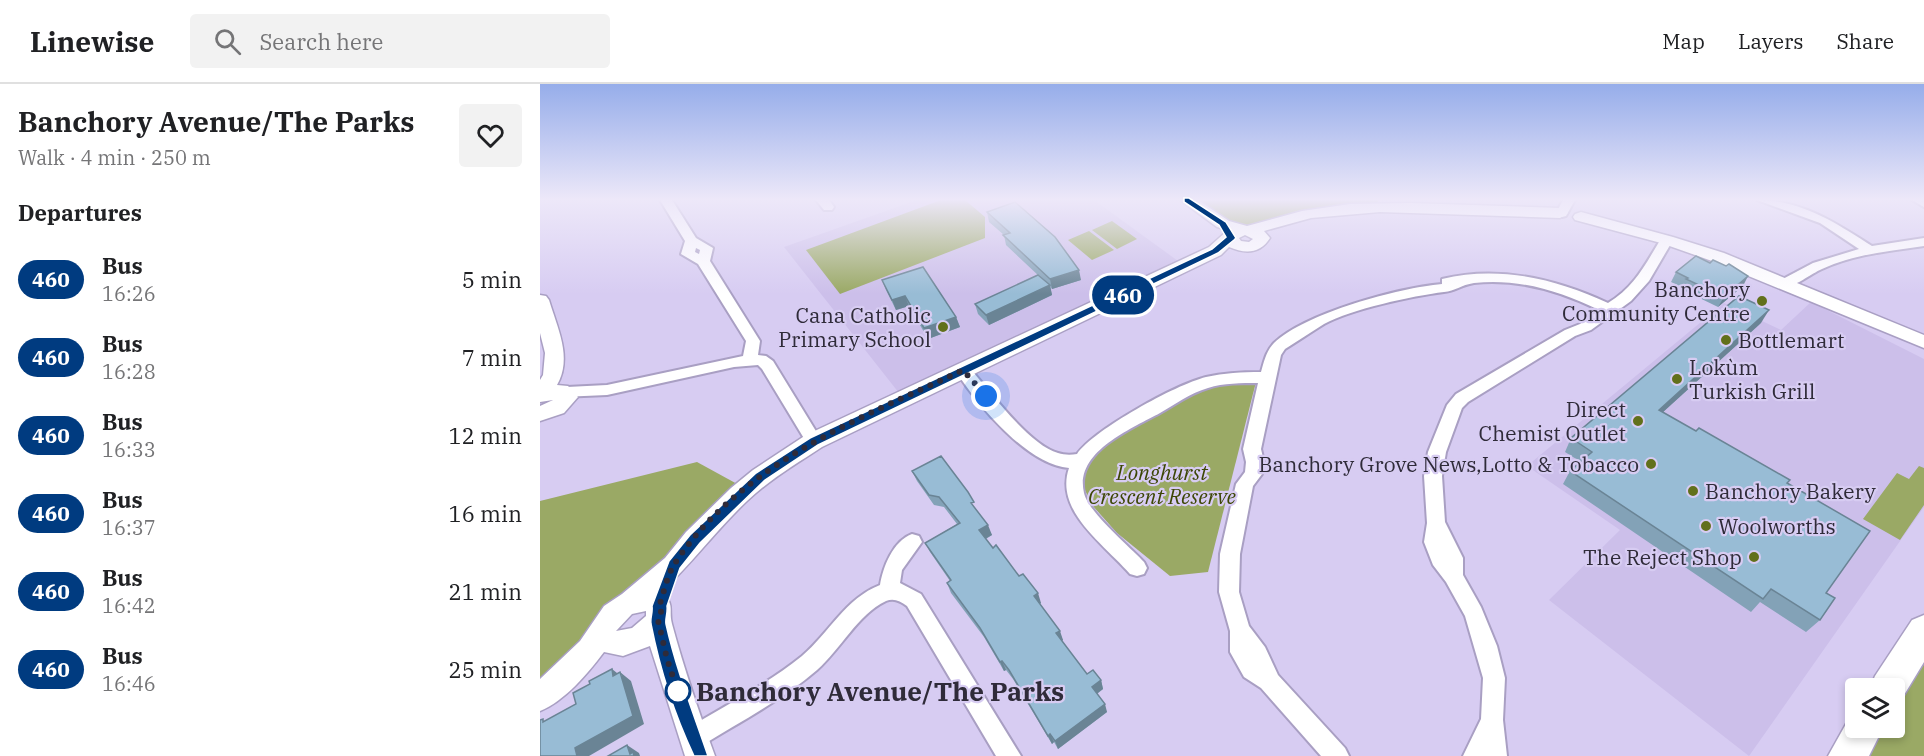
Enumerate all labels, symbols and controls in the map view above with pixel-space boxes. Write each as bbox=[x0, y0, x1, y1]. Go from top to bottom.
search box bbox=[190, 14, 610, 68]
text: Linewise bbox=[30, 23, 154, 60]
icon: search bbox=[211, 25, 244, 58]
text: Search here bbox=[259, 27, 383, 56]
text: Map bbox=[1662, 27, 1705, 55]
text: Layers bbox=[1738, 27, 1804, 55]
text: Share bbox=[1837, 27, 1894, 55]
text: Banchory Avenue/The Parks bbox=[18, 103, 414, 140]
button: heart bbox=[459, 104, 522, 167]
text: Walk · 4 min · 250 m bbox=[18, 144, 211, 171]
text: Departures bbox=[18, 198, 142, 227]
text: Bus bbox=[102, 251, 143, 280]
text: 460 bbox=[32, 265, 70, 293]
text: 5 min bbox=[462, 265, 522, 294]
place label: Banchory Community Centre bbox=[1562, 275, 1751, 327]
line badge: 460 bbox=[1088, 276, 1158, 314]
text: 16:26 bbox=[102, 280, 156, 307]
text: 460 bbox=[1104, 281, 1142, 309]
marker: Banchory Community Centre bbox=[1755, 294, 1769, 308]
place label: Cana Catholic Primary School bbox=[778, 301, 931, 353]
marker: Cana Catholic Primary School bbox=[936, 320, 950, 334]
place label: Bottlemart bbox=[1738, 326, 1845, 354]
text: Bus bbox=[102, 329, 143, 358]
marker: Bottlemart bbox=[1719, 333, 1733, 347]
text: 460 bbox=[32, 343, 70, 371]
text: 7 min bbox=[462, 343, 522, 372]
place label: Lokùm Turkish Grill bbox=[1689, 353, 1815, 405]
text: 16:28 bbox=[102, 358, 156, 385]
marker: Lokùm Turkish Grill bbox=[1670, 372, 1684, 386]
your location bbox=[971, 381, 1001, 411]
place label: Direct Chemist Outlet bbox=[1479, 395, 1626, 447]
text: Bus bbox=[102, 407, 143, 436]
marker: Direct Chemist Outlet bbox=[1631, 414, 1645, 428]
text: 460 bbox=[32, 421, 70, 449]
text: 12 min bbox=[449, 421, 522, 450]
text: 16:33 bbox=[102, 436, 156, 463]
place label: Banchory Grove News,Lotto & Tobacco bbox=[1258, 450, 1639, 478]
marker: Banchory Grove News,Lotto & Tobacco bbox=[1644, 457, 1658, 471]
park label: Longhurst Crescent Reserve bbox=[1088, 458, 1237, 510]
place label: Banchory Bakery bbox=[1705, 477, 1876, 505]
marker: Banchory Bakery bbox=[1686, 484, 1700, 498]
text: Bus bbox=[102, 485, 143, 514]
text: 460 bbox=[32, 499, 70, 527]
text: 16 min bbox=[449, 499, 522, 528]
place label: Woolworths bbox=[1718, 512, 1836, 540]
text: 16:37 bbox=[102, 514, 156, 541]
marker: Woolworths bbox=[1699, 519, 1713, 533]
place label: The Reject Shop bbox=[1583, 543, 1742, 571]
marker: The Reject Shop bbox=[1747, 550, 1761, 564]
text: Bus bbox=[102, 563, 143, 592]
text: 460 bbox=[32, 577, 70, 605]
text: 21 min bbox=[449, 577, 522, 606]
text: 16:42 bbox=[102, 592, 156, 619]
text: Bus bbox=[102, 641, 143, 670]
text: 460 bbox=[32, 655, 70, 683]
text: 25 min bbox=[449, 655, 522, 684]
text: 16:46 bbox=[102, 670, 156, 697]
place label: Banchory Avenue/The Parks bbox=[696, 674, 1064, 708]
marker: Banchory Avenue/The Parks bbox=[665, 678, 691, 704]
map controls bbox=[1845, 678, 1905, 738]
button: layers bbox=[1845, 678, 1905, 738]

